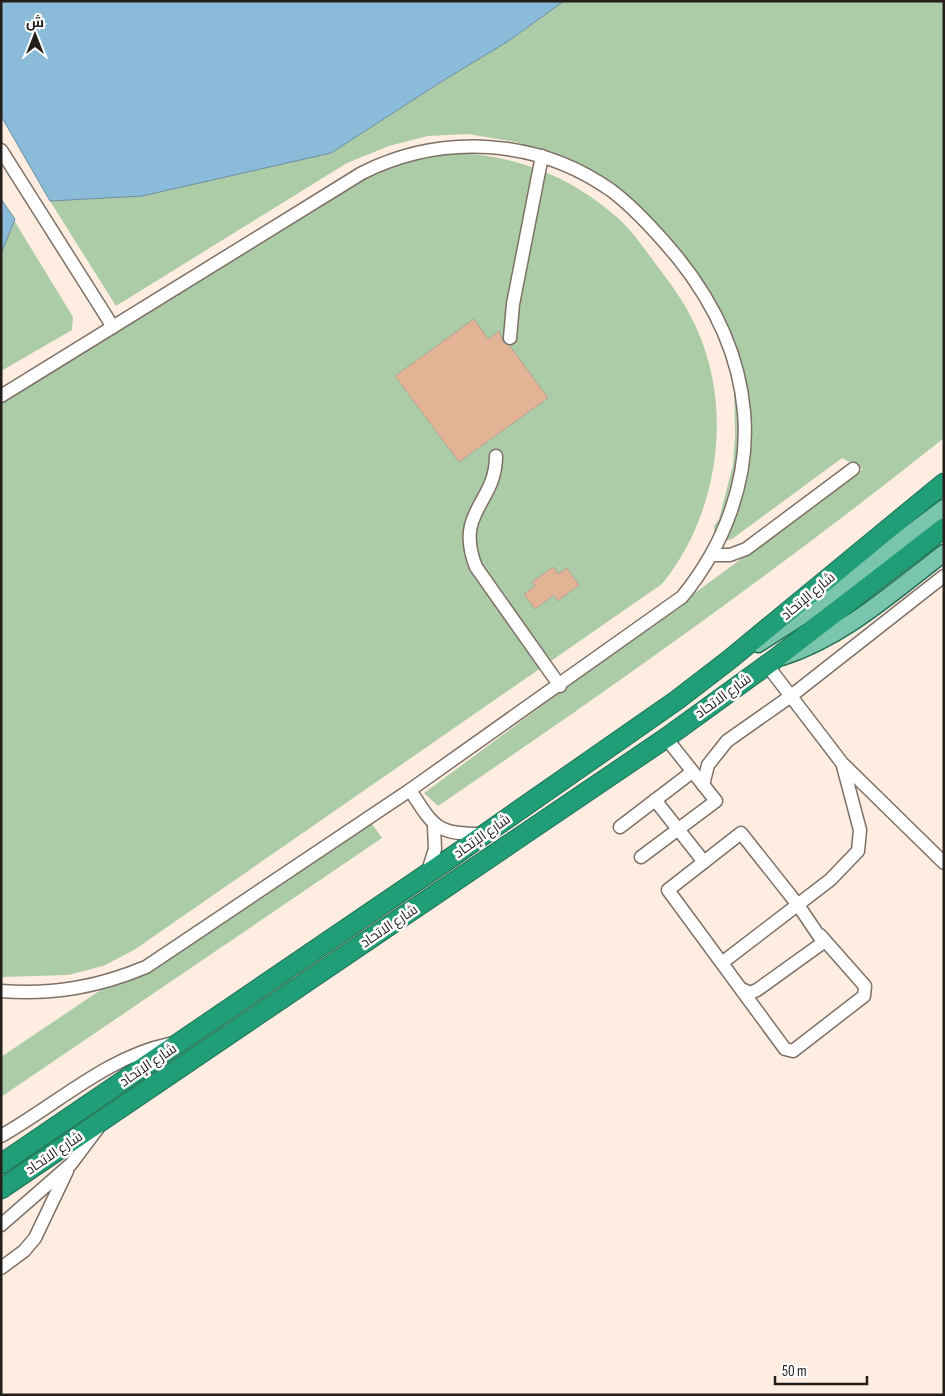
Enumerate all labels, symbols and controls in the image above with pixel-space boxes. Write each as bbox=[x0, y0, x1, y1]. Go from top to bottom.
north arrow bbox=[10, 10, 60, 60]
text: ش bbox=[26, 14, 44, 31]
street label: شارع الإتحاد bbox=[778, 569, 838, 623]
street label: شارع الاتحاد bbox=[692, 670, 754, 722]
street label: شارع الإتحاد bbox=[450, 810, 514, 862]
street label: شارع الاتحاد bbox=[357, 901, 421, 951]
street label: شارع الإتحاد bbox=[116, 1040, 180, 1090]
street label: شارع الاتحاد bbox=[22, 1128, 86, 1178]
scale bar bbox=[775, 1354, 868, 1386]
text: 50 m bbox=[782, 1362, 807, 1381]

